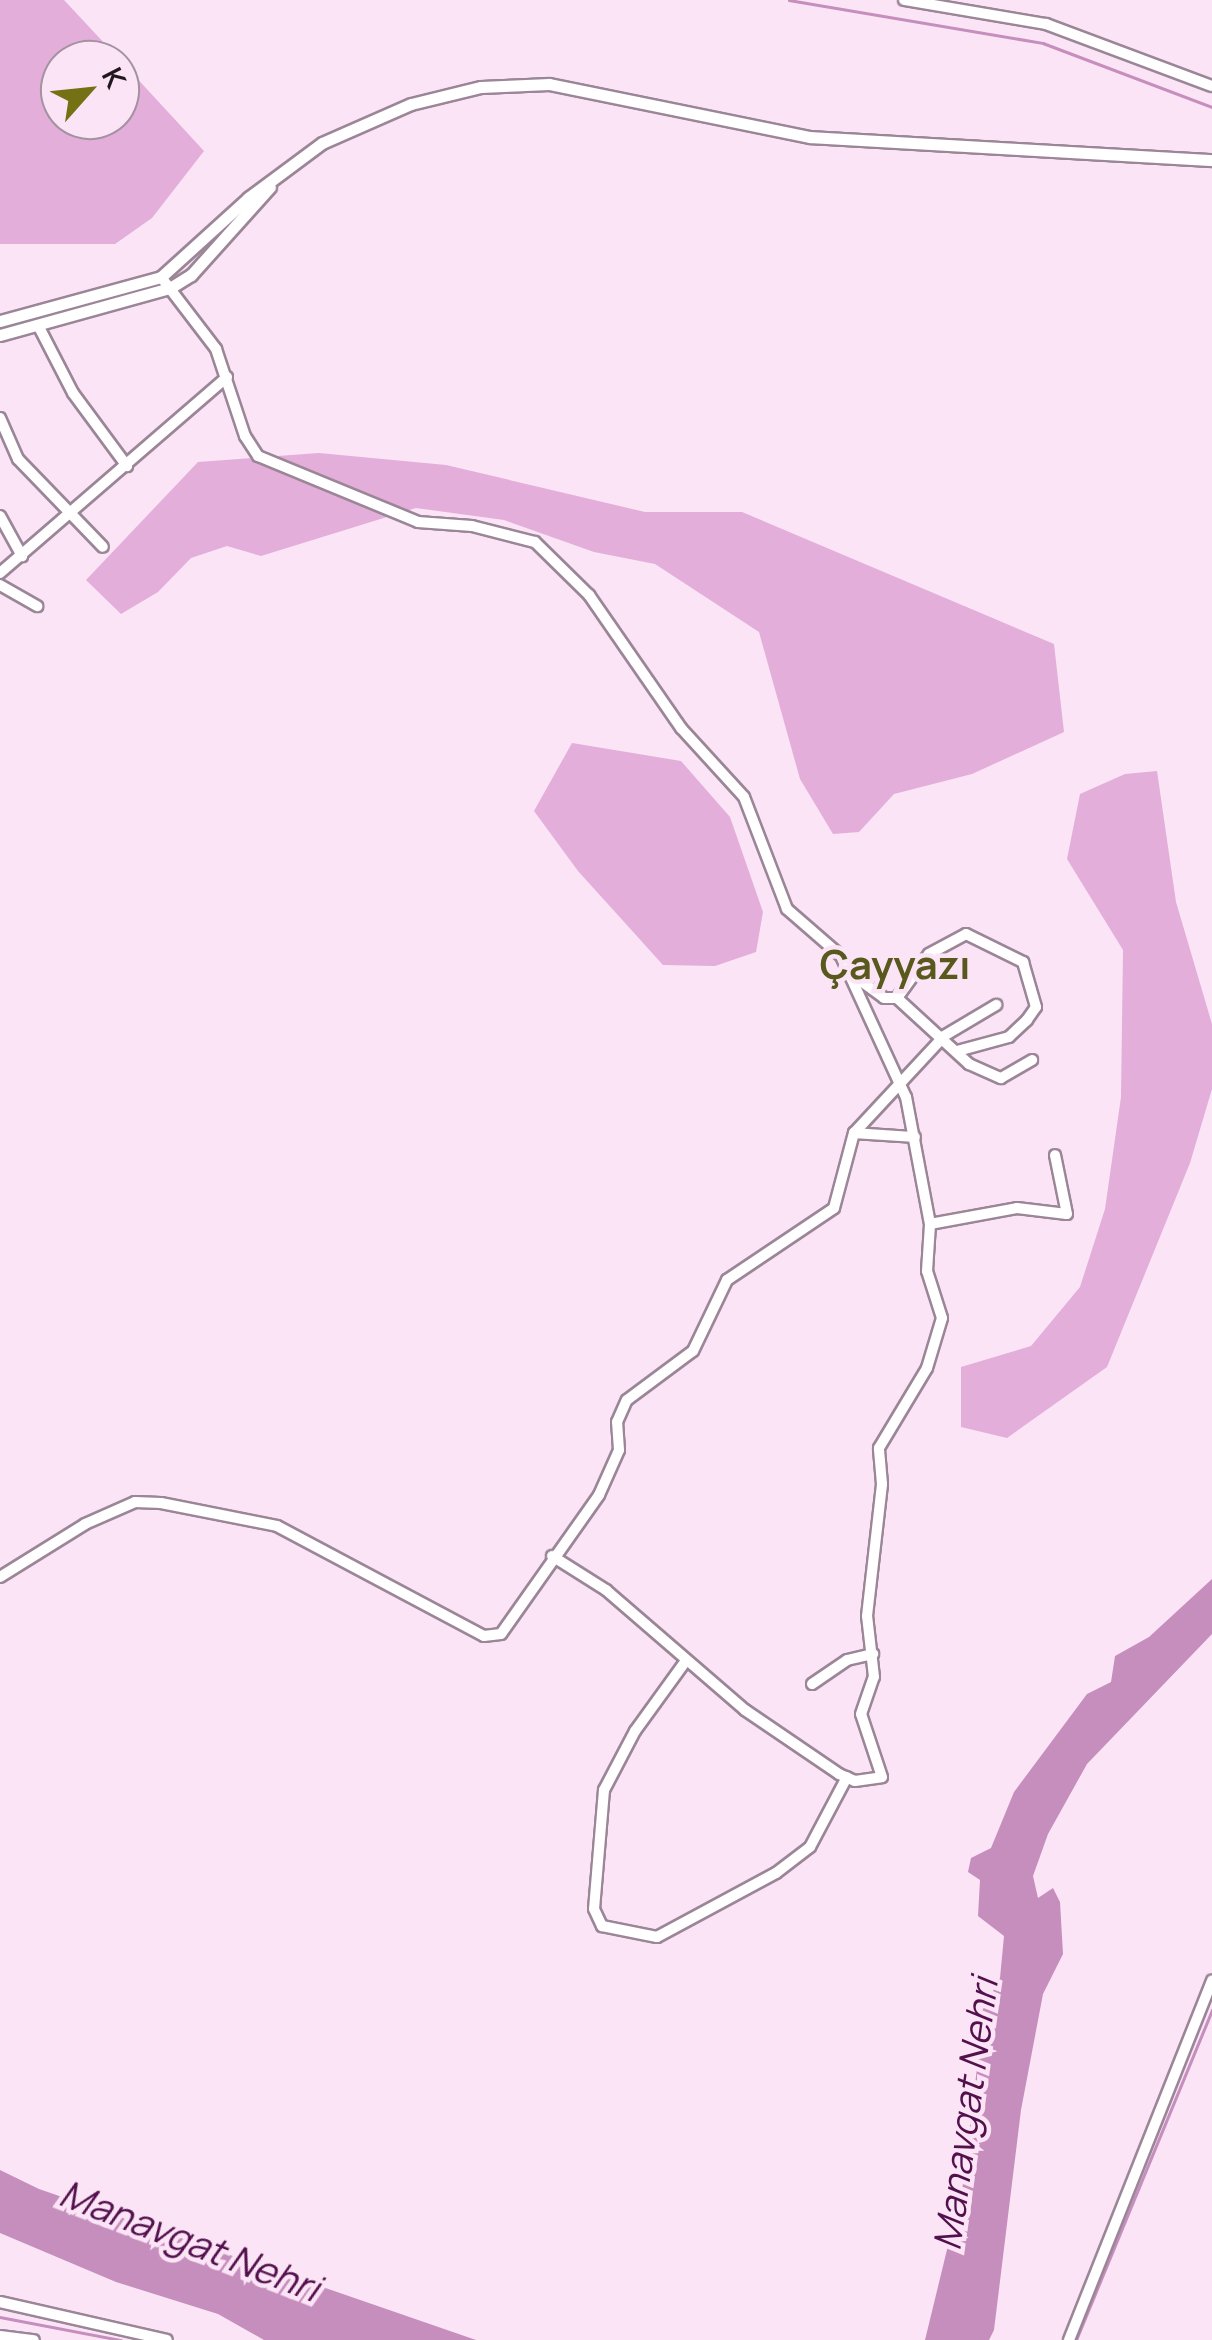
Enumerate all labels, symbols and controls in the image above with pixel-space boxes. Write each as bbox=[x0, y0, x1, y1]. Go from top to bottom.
north arrow bbox=[40, 40, 140, 140]
text: K bbox=[94, 61, 136, 94]
district label: Çayyazı bbox=[820, 940, 970, 988]
water label: Manavgat Nehri bbox=[923, 1975, 1007, 2253]
water label: Manavgat Nehri bbox=[54, 2170, 326, 2310]

